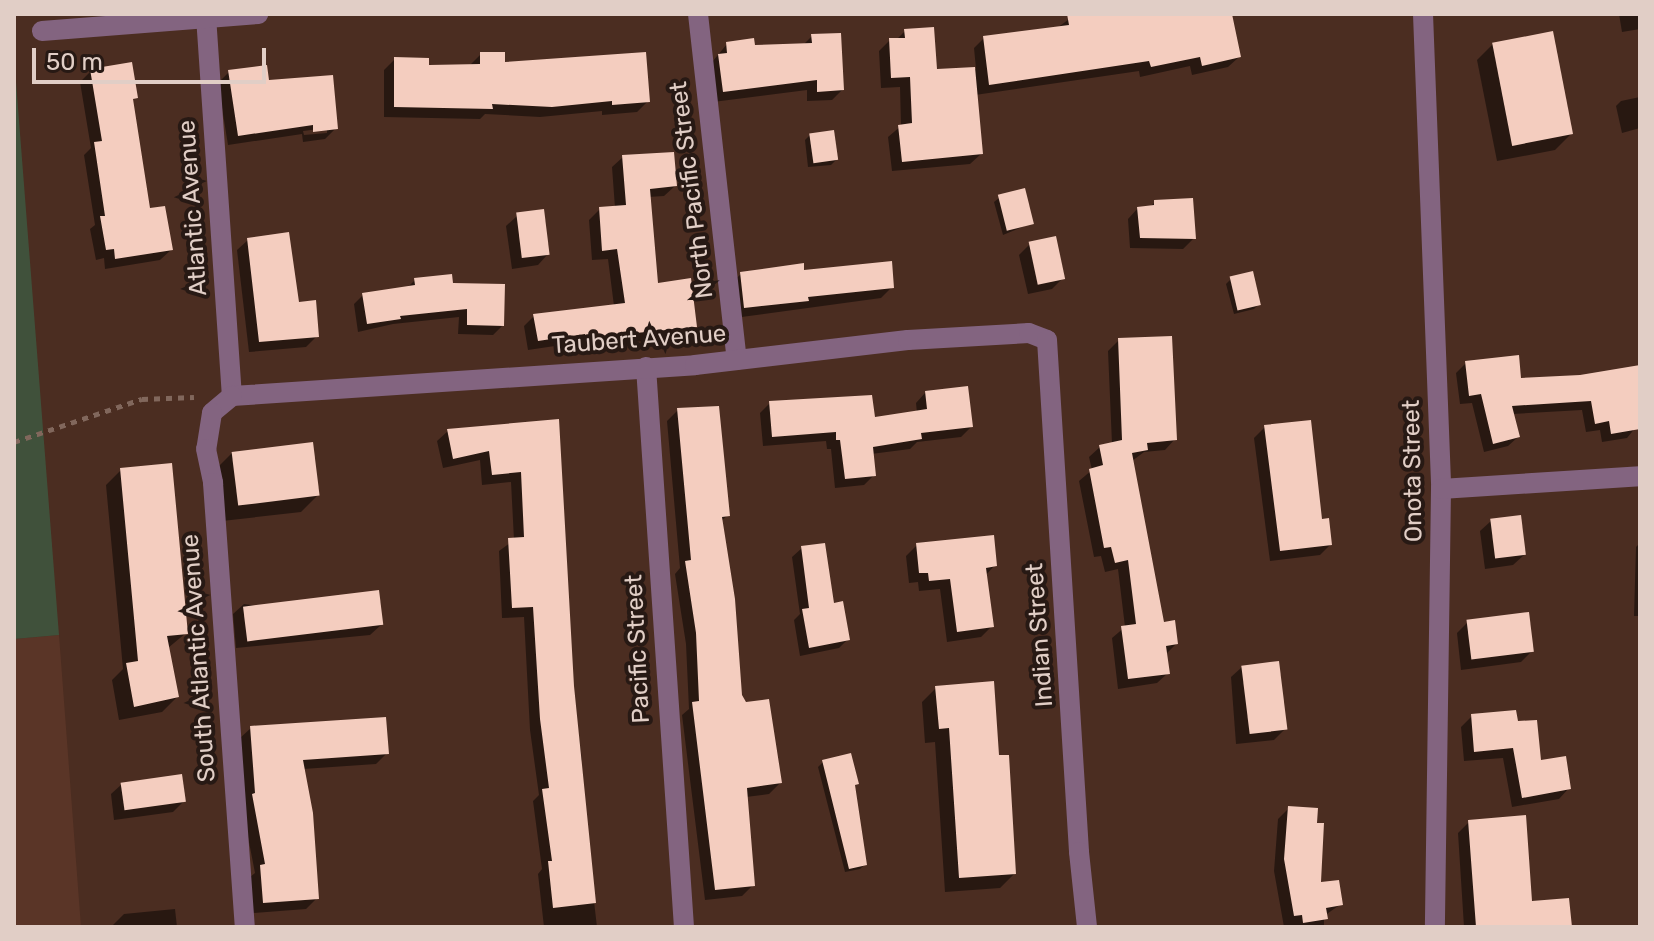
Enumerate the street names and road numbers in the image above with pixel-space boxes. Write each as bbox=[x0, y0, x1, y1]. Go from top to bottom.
street label: North Pacific Street bbox=[664, 80, 720, 300]
street label: Atlantic Avenue bbox=[172, 119, 214, 297]
street label: Taubert Avenue bbox=[550, 320, 728, 360]
street label: Onota Street bbox=[1397, 400, 1429, 542]
street label: South Atlantic Avenue bbox=[176, 532, 222, 784]
street label: Indian Street bbox=[1021, 562, 1059, 708]
street label: Pacific Street bbox=[620, 574, 656, 724]

